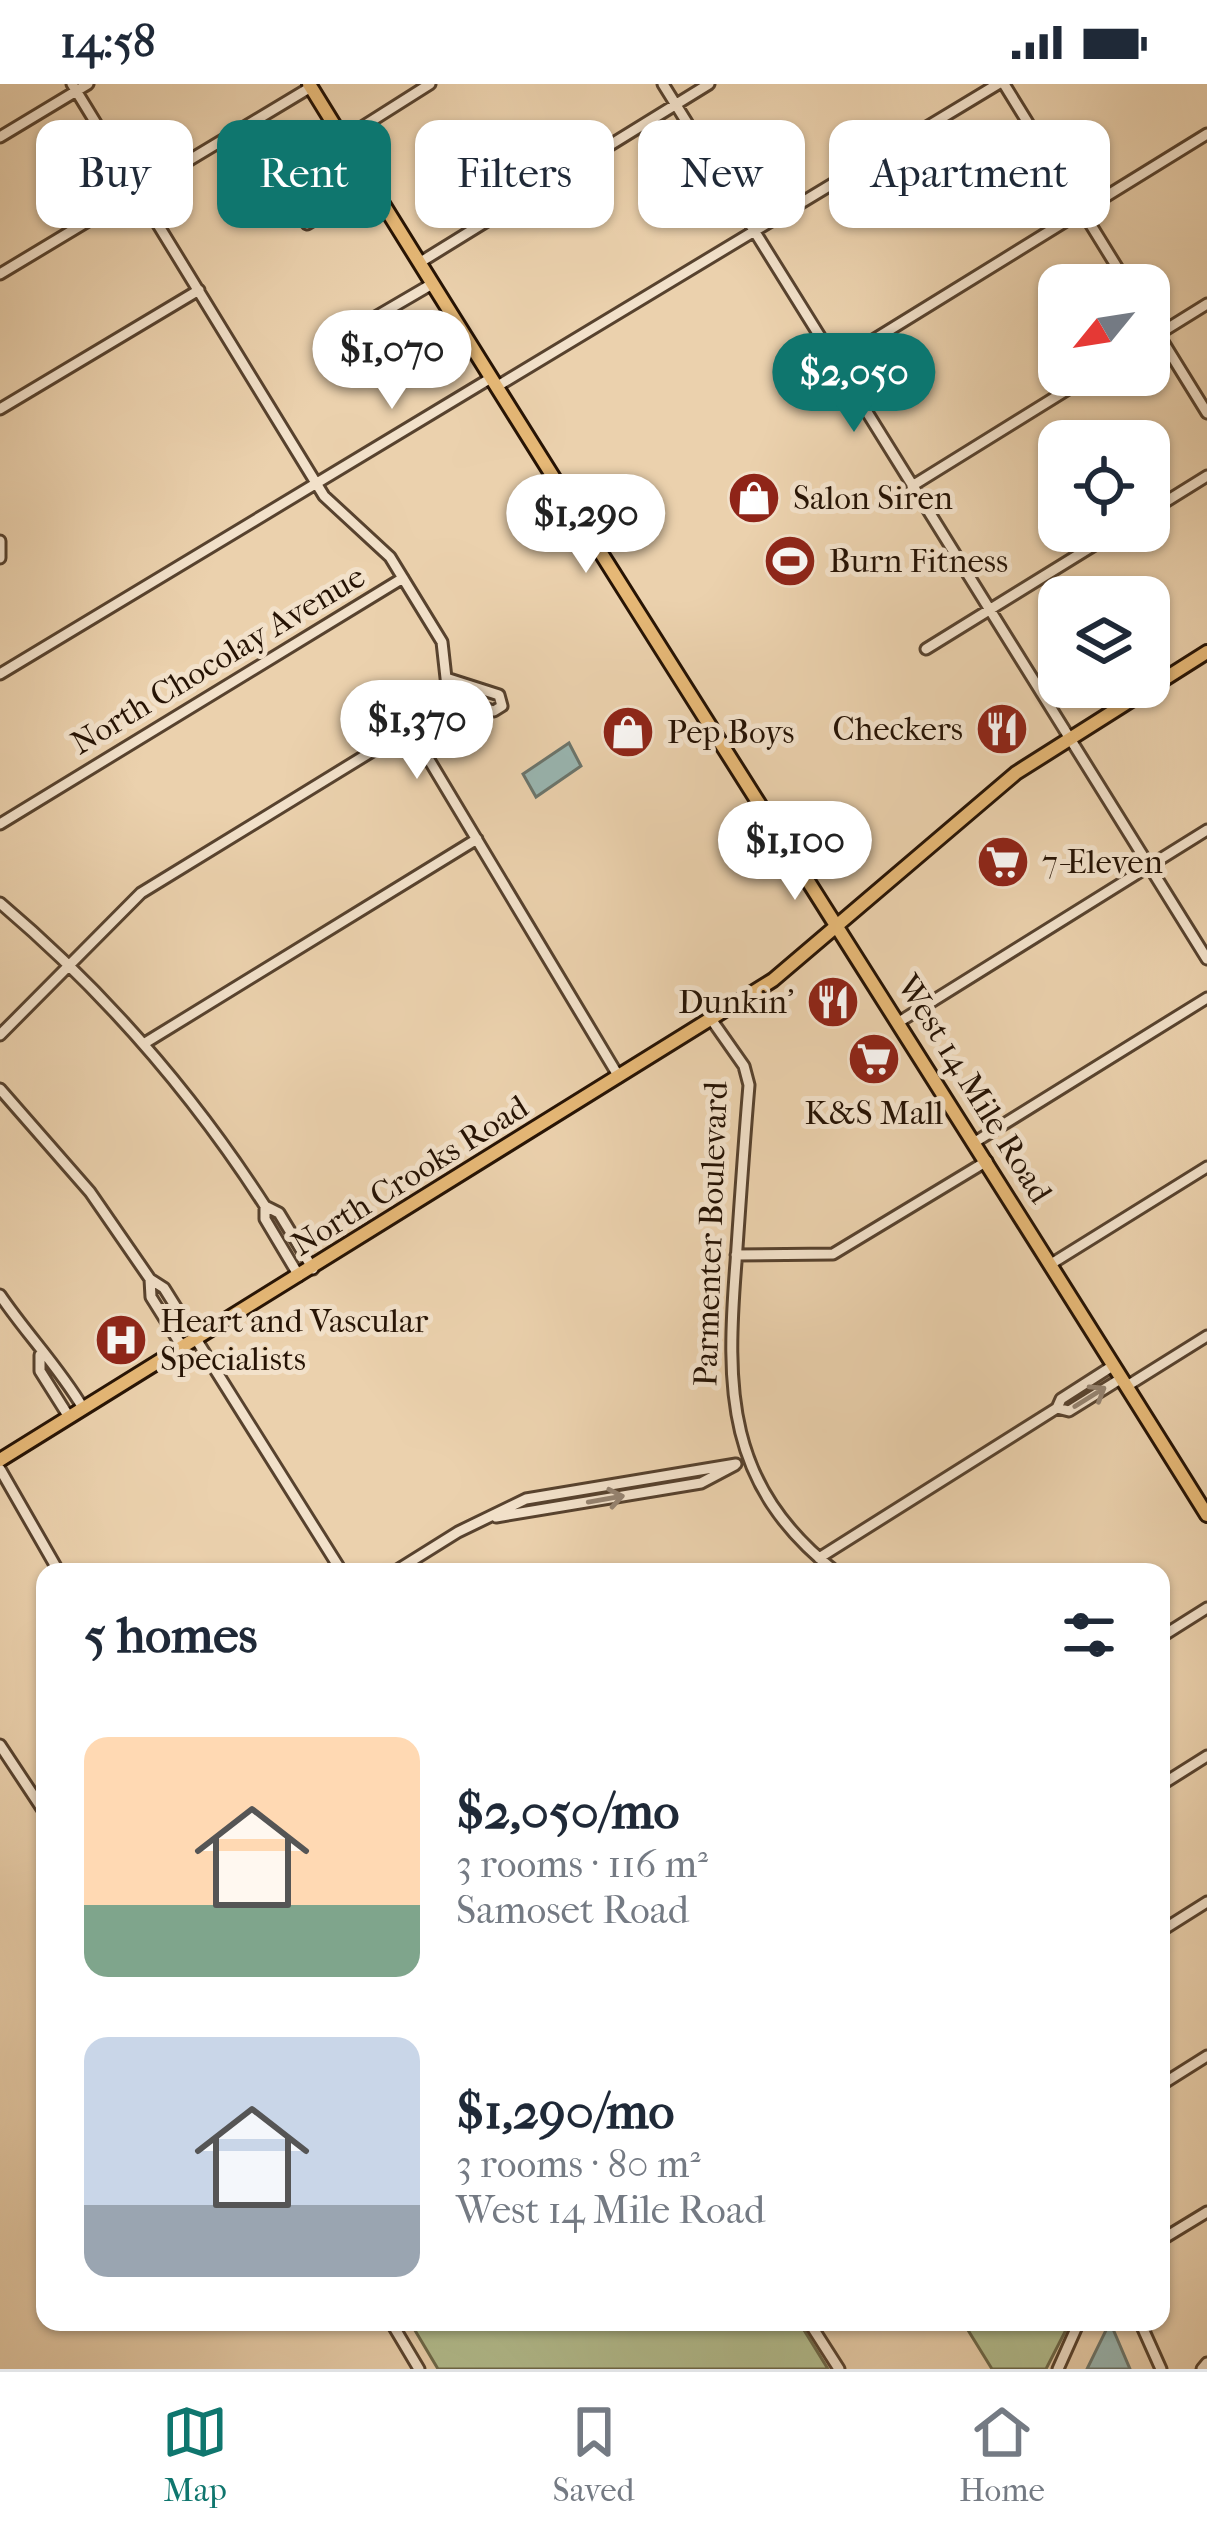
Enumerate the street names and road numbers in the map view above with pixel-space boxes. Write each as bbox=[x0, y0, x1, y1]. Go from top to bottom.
street label: North Chocolay Avenue bbox=[64, 557, 372, 763]
street label: West 14 Mile Road bbox=[888, 967, 1060, 1211]
street label: Parmenter Boulevard bbox=[686, 1080, 736, 1387]
street label: North Crooks Road bbox=[285, 1087, 536, 1264]

